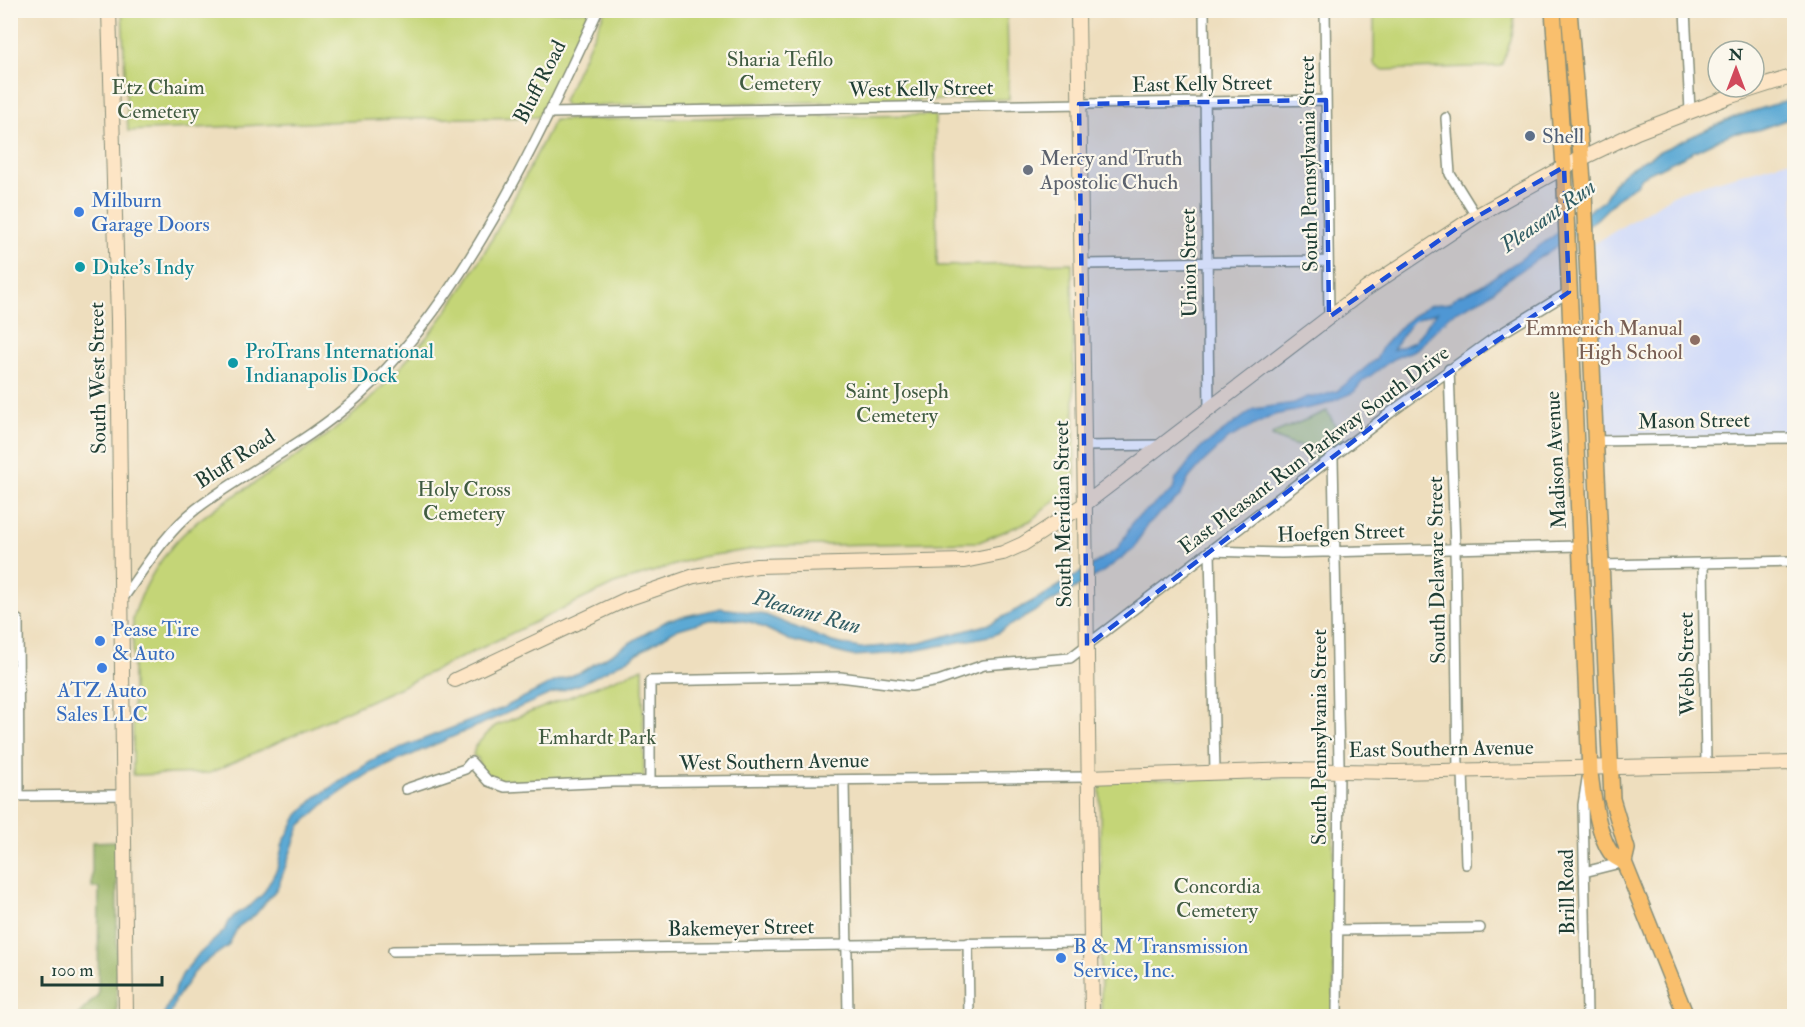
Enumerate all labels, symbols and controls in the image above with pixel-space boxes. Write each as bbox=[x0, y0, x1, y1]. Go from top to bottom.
street label: Bluff Road bbox=[508, 35, 573, 128]
north arrow bbox=[1706, 39, 1766, 99]
text: N bbox=[1728, 45, 1744, 65]
park label: Sharia Tefilo Cemetery bbox=[727, 46, 833, 97]
street label: South Pennsylvania Street bbox=[1294, 55, 1324, 272]
street label: East Kelly Street bbox=[1132, 69, 1273, 99]
park label: Etz Chaim Cemetery bbox=[111, 74, 205, 125]
street label: West Kelly Street bbox=[847, 74, 994, 104]
place label: Shell bbox=[1542, 123, 1585, 150]
marker: Shell bbox=[1523, 129, 1537, 143]
place label: Mercy and Truth Apostolic Chuch bbox=[1039, 145, 1183, 196]
marker: Mercy and Truth Apostolic Chuch bbox=[1021, 163, 1035, 177]
water label: Pleasant Run bbox=[1494, 173, 1601, 260]
place label: Milburn Garage Doors bbox=[91, 187, 210, 238]
marker: Milburn Garage Doors bbox=[72, 205, 86, 219]
street label: Union Street bbox=[1175, 208, 1203, 318]
place label: Duke’s Indy bbox=[92, 254, 195, 281]
marker: Duke’s Indy bbox=[73, 260, 87, 274]
street label: South West Street bbox=[83, 302, 113, 454]
place label: Emmerich Manual High School bbox=[1525, 315, 1684, 366]
marker: Emmerich Manual High School bbox=[1688, 333, 1702, 347]
place label: ProTrans International Indianapolis Dock bbox=[245, 338, 435, 389]
street label: East Pleasant Run Parkway South Drive bbox=[1173, 339, 1455, 561]
marker: ProTrans International Indianapolis Dock bbox=[226, 356, 240, 370]
park label: Saint Joseph Cemetery bbox=[845, 378, 949, 429]
street label: Madison Avenue bbox=[1539, 390, 1573, 530]
street label: Mason Street bbox=[1638, 407, 1750, 435]
street label: South Meridian Street bbox=[1048, 420, 1078, 608]
street label: Bluff Road bbox=[190, 423, 281, 495]
park label: Holy Cross Cemetery bbox=[417, 476, 511, 527]
street label: South Delaware Street bbox=[1422, 476, 1452, 664]
street label: Hoefgen Street bbox=[1277, 517, 1405, 549]
water label: Pleasant Run bbox=[749, 583, 864, 641]
street label: Webb Street bbox=[1673, 612, 1701, 717]
place label: Pease Tire & Auto bbox=[112, 616, 199, 667]
street label: South Pennsylvania Street bbox=[1306, 629, 1333, 845]
marker: Pease Tire & Auto bbox=[93, 634, 107, 648]
marker: ATZ Auto Sales LLC bbox=[95, 661, 109, 675]
place label: ATZ Auto Sales LLC bbox=[56, 677, 148, 728]
park label: Emhardt Park bbox=[538, 724, 656, 751]
street label: East Southern Avenue bbox=[1348, 734, 1534, 764]
street label: West Southern Avenue bbox=[678, 747, 869, 777]
street label: Brill Road bbox=[1553, 848, 1581, 935]
park label: Concordia Cemetery bbox=[1173, 873, 1261, 924]
street label: Bakemeyer Street bbox=[667, 913, 815, 943]
place label: B & M Transmission Service, Inc. bbox=[1073, 933, 1249, 984]
scale bar bbox=[42, 949, 162, 987]
marker: B & M Transmission Service, Inc. bbox=[1054, 951, 1068, 965]
text: 100 m bbox=[51, 959, 94, 982]

